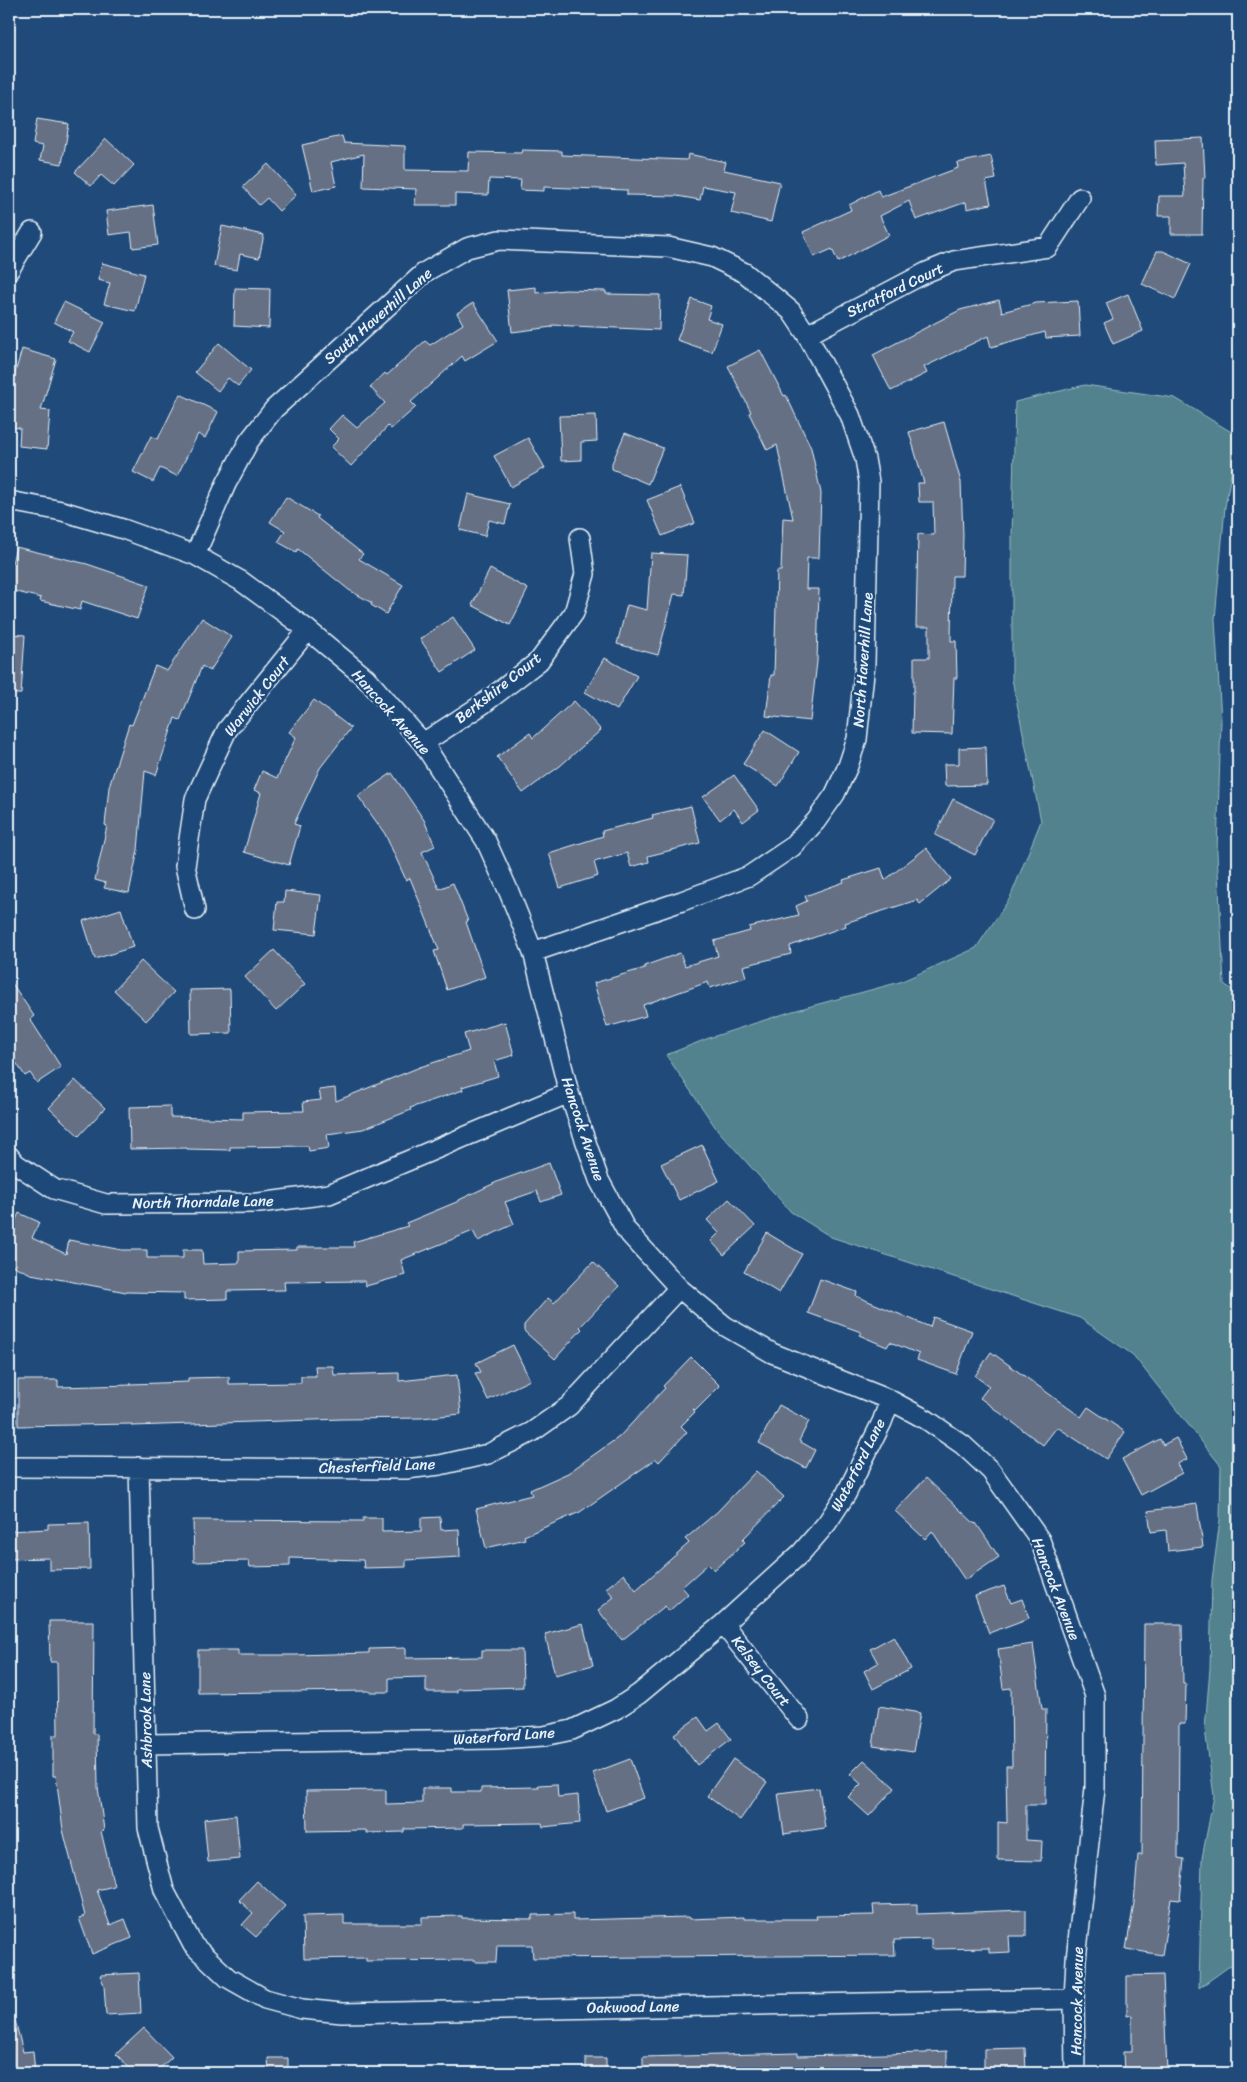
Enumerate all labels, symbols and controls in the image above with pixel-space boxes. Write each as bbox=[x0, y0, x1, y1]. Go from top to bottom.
street label: Stratford Court bbox=[842, 255, 948, 325]
street label: South Haverhill Lane bbox=[318, 261, 438, 371]
street label: North Haverhill Lane bbox=[845, 592, 881, 728]
street label: Berkshire Court bbox=[449, 645, 548, 730]
street label: Warwick Court bbox=[217, 649, 297, 742]
street label: Hancock Avenue bbox=[345, 663, 437, 761]
street label: Hancock Avenue bbox=[554, 1073, 612, 1185]
street label: North Thorndale Lane bbox=[132, 1188, 274, 1216]
street label: Waterford Lane bbox=[823, 1414, 893, 1516]
street label: Chesterfield Lane bbox=[318, 1451, 436, 1481]
street label: Hancock Avenue bbox=[1024, 1534, 1088, 1645]
street label: Kelsey Court bbox=[725, 1630, 798, 1713]
street label: Ashbrook Lane bbox=[132, 1671, 160, 1769]
street label: Waterford Lane bbox=[452, 1719, 556, 1753]
street label: Hancock Avenue bbox=[1063, 1946, 1091, 2056]
street label: Oakwood Lane bbox=[586, 1993, 680, 2021]

